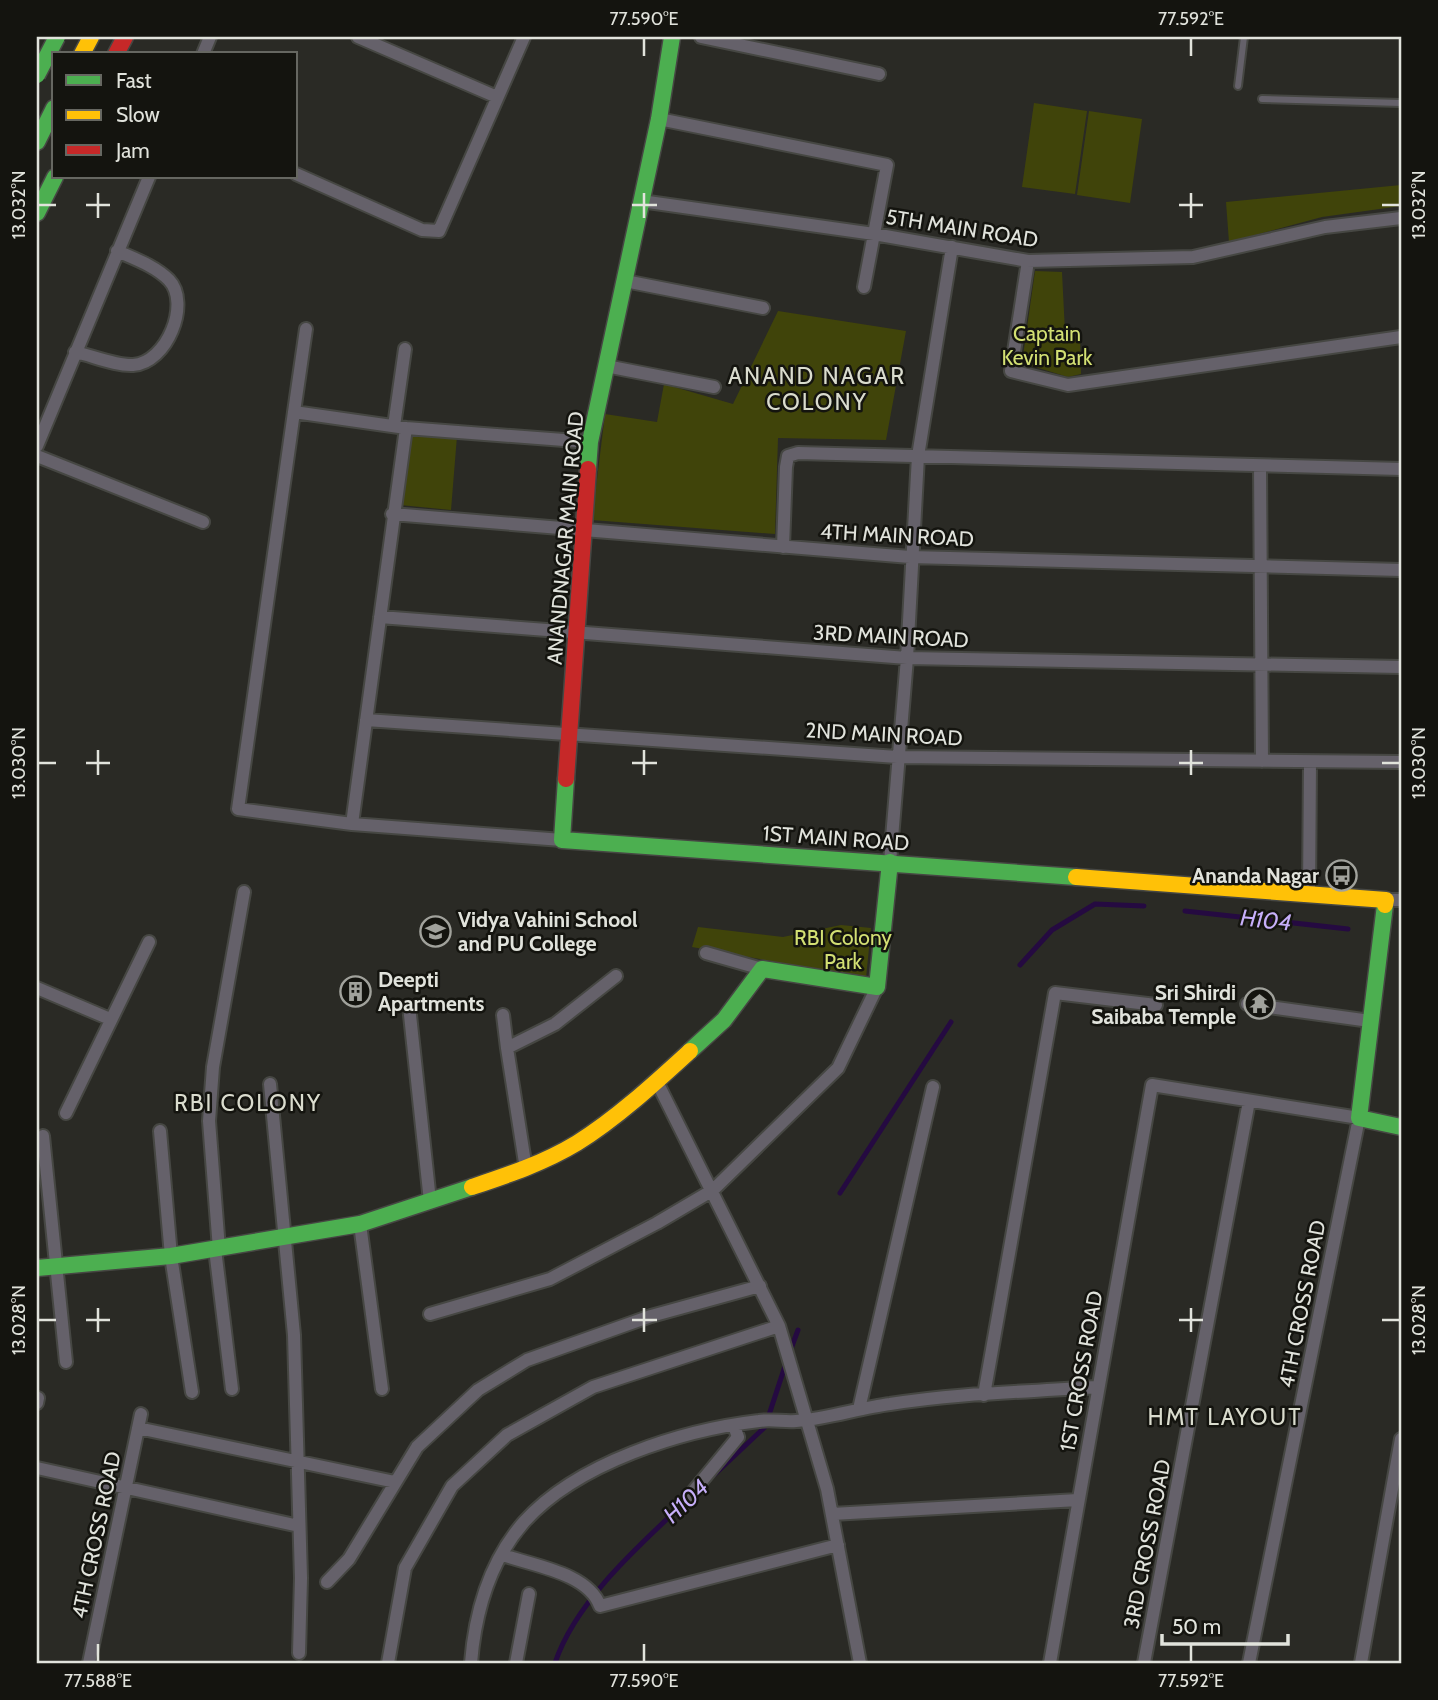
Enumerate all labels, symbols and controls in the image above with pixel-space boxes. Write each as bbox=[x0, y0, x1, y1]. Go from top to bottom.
text: 77.590°E bbox=[610, 8, 678, 30]
text: 77.592°E bbox=[1158, 8, 1224, 30]
legend bbox=[52, 52, 298, 178]
text: Fast bbox=[116, 68, 152, 93]
text: Slow bbox=[116, 102, 160, 127]
text: Jam bbox=[115, 138, 150, 163]
text: 13.032°N bbox=[8, 171, 30, 239]
text: 13.032°N bbox=[1408, 171, 1430, 239]
street label: 5TH MAIN ROAD bbox=[884, 204, 1040, 252]
park label: Captain Kevin Park bbox=[1002, 321, 1093, 370]
district label: ANAND NAGAR COLONY bbox=[728, 362, 906, 416]
street label: ANANDNAGAR MAIN ROAD bbox=[541, 410, 589, 666]
street label: 4TH MAIN ROAD bbox=[819, 518, 975, 552]
street label: 3RD MAIN ROAD bbox=[813, 619, 969, 653]
street label: 2ND MAIN ROAD bbox=[805, 717, 963, 751]
text: 13.030°N bbox=[8, 727, 30, 799]
text: 13.030°N bbox=[1408, 727, 1430, 799]
street label: 1ST MAIN ROAD bbox=[762, 820, 910, 856]
bus stop icon: Ananda Nagar bbox=[1325, 858, 1359, 892]
place label: Ananda Nagar bbox=[1192, 863, 1319, 888]
water label: H104 bbox=[1239, 903, 1293, 937]
place label: Vidya Vahini School and PU College bbox=[458, 907, 638, 956]
school or university icon: Vidya Vahini School and PU College bbox=[418, 914, 452, 948]
park label: RBI Colony Park bbox=[794, 925, 892, 974]
place label: Deepti Apartments bbox=[378, 967, 485, 1016]
building icon: Deepti Apartments bbox=[338, 974, 372, 1008]
place label: Sri Shirdi Saibaba Temple bbox=[1091, 980, 1236, 1029]
temple icon: Sri Shirdi Saibaba Temple bbox=[1242, 987, 1276, 1021]
district label: RBI COLONY bbox=[174, 1089, 322, 1117]
street label: 4TH CROSS ROAD bbox=[1273, 1218, 1331, 1390]
text: 13.028°N bbox=[8, 1285, 30, 1355]
text: 13.028°N bbox=[1408, 1285, 1430, 1355]
street label: 1ST CROSS ROAD bbox=[1055, 1289, 1107, 1453]
district label: HMT LAYOUT bbox=[1148, 1403, 1302, 1431]
street label: 4TH CROSS ROAD bbox=[66, 1449, 126, 1621]
street label: 3RD CROSS ROAD bbox=[1118, 1457, 1176, 1631]
water label: H104 bbox=[658, 1473, 714, 1529]
scale bar bbox=[1162, 1602, 1288, 1646]
text: 50 m bbox=[1172, 1614, 1221, 1639]
text: 77.588°E bbox=[64, 1670, 132, 1692]
text: 77.590°E bbox=[610, 1670, 678, 1692]
text: 77.592°E bbox=[1158, 1670, 1224, 1692]

